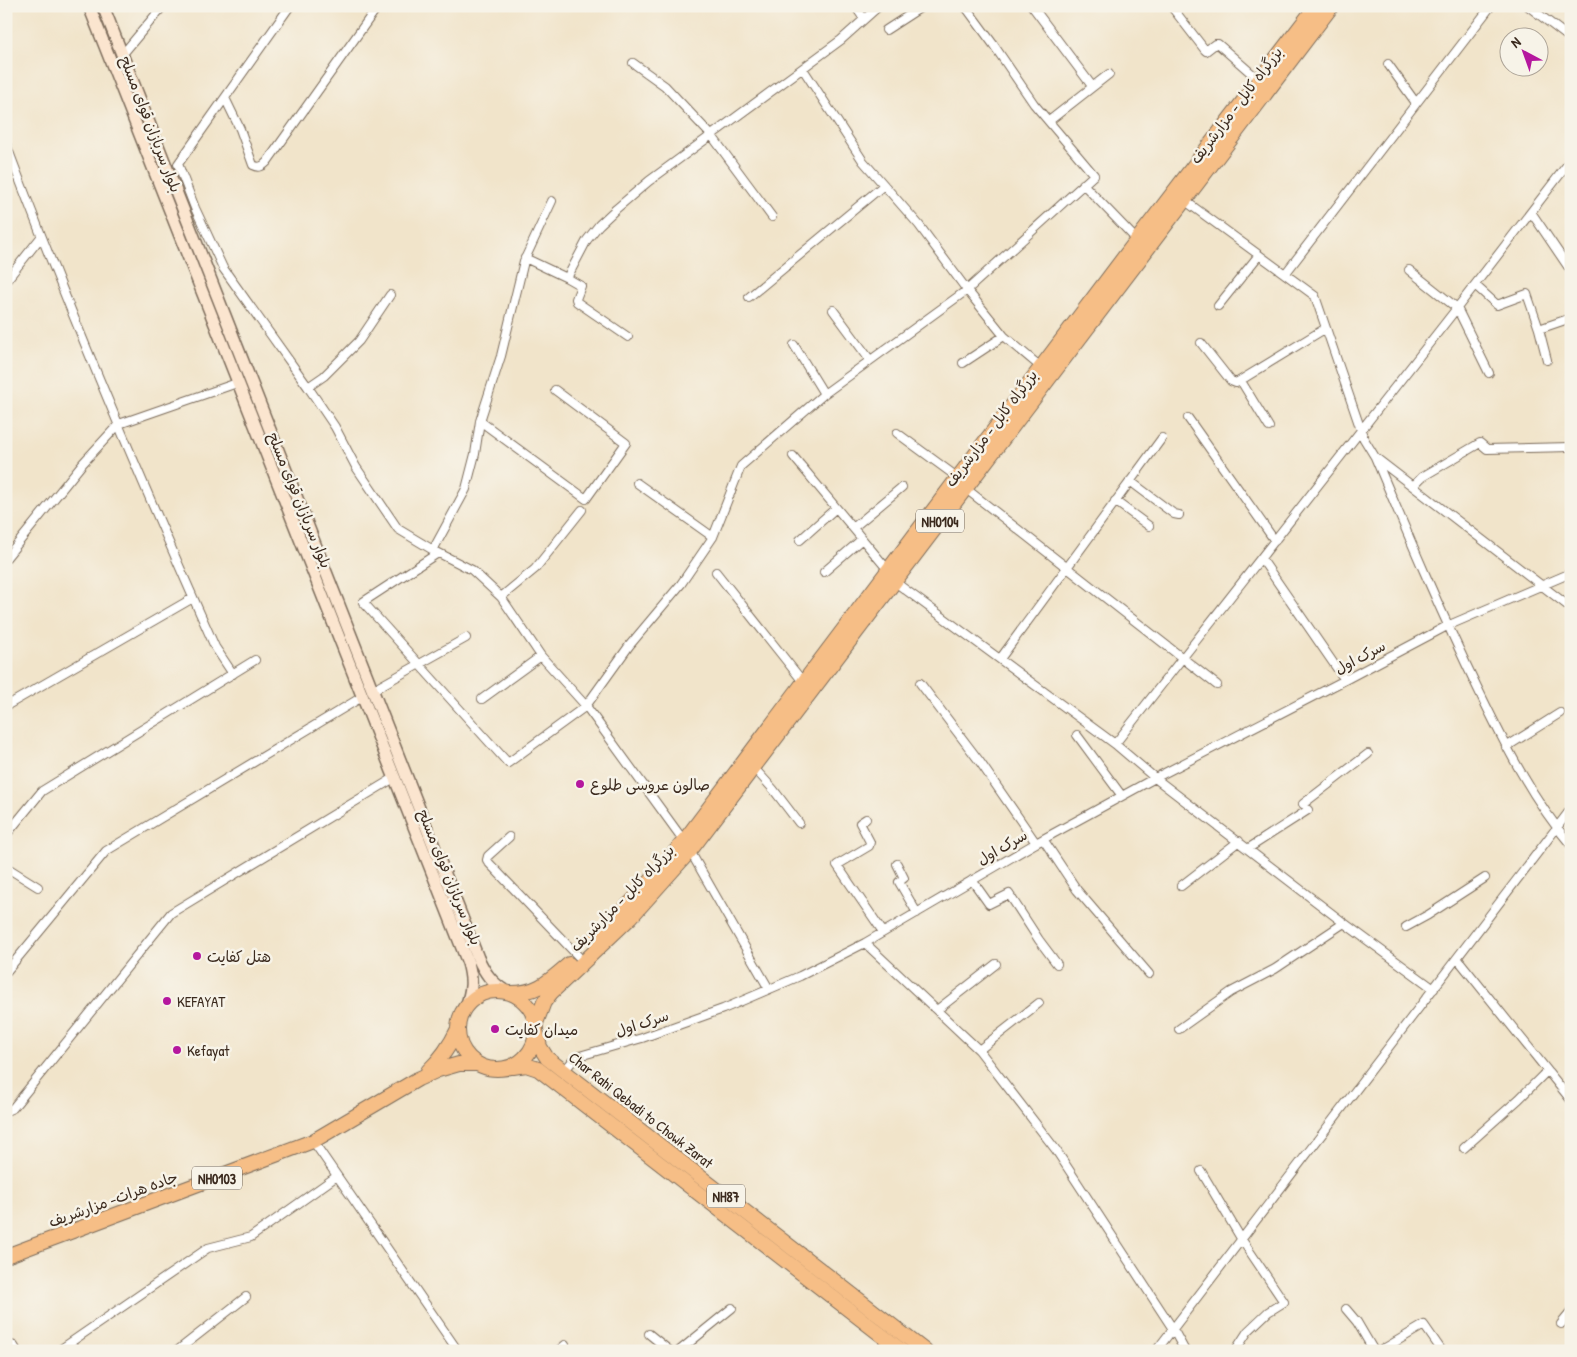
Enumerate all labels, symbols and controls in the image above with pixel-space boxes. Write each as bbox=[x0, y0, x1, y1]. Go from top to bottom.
north arrow bbox=[1500, 28, 1550, 78]
text: N bbox=[1506, 32, 1525, 51]
street label: بزرگراه کابل - مزارشریف bbox=[1185, 42, 1287, 168]
street label: بلوار سربازان قوای مسلح bbox=[115, 53, 187, 195]
street label: بزرگراه کابل - مزارشریف bbox=[940, 365, 1042, 491]
street label: بلوار سربازان قوای مسلح bbox=[263, 429, 337, 571]
road number: NH0104 bbox=[916, 510, 964, 532]
street label: سرک اول bbox=[1331, 635, 1389, 679]
place label: صالون عروسی طلوع bbox=[590, 774, 710, 795]
marker: صالون عروسی طلوع bbox=[574, 778, 586, 790]
street label: بلوار سربازان قوای مسلح bbox=[413, 806, 487, 948]
street label: سرک اول bbox=[973, 824, 1031, 870]
street label: بزرگراه کابل - مزارشریف bbox=[565, 840, 679, 956]
place label: هتل کفایت bbox=[207, 946, 271, 967]
marker: هتل کفایت bbox=[191, 950, 203, 962]
place label: KEFAYAT bbox=[177, 991, 226, 1012]
marker: KEFAYAT bbox=[161, 995, 173, 1007]
street label: سرک اول bbox=[613, 1005, 671, 1041]
place label: میدان کفایت bbox=[505, 1019, 578, 1040]
marker: میدان کفایت bbox=[489, 1023, 501, 1035]
place label: Kefayat bbox=[187, 1040, 230, 1061]
marker: Kefayat bbox=[171, 1044, 183, 1056]
street label: Char Rahi Qebadi to Chowk Zarat bbox=[564, 1047, 718, 1174]
street label: جاده هرات- مزارشریف bbox=[45, 1166, 181, 1232]
road number: NH0103 bbox=[192, 1166, 242, 1190]
road number: NH87 bbox=[707, 1184, 745, 1208]

